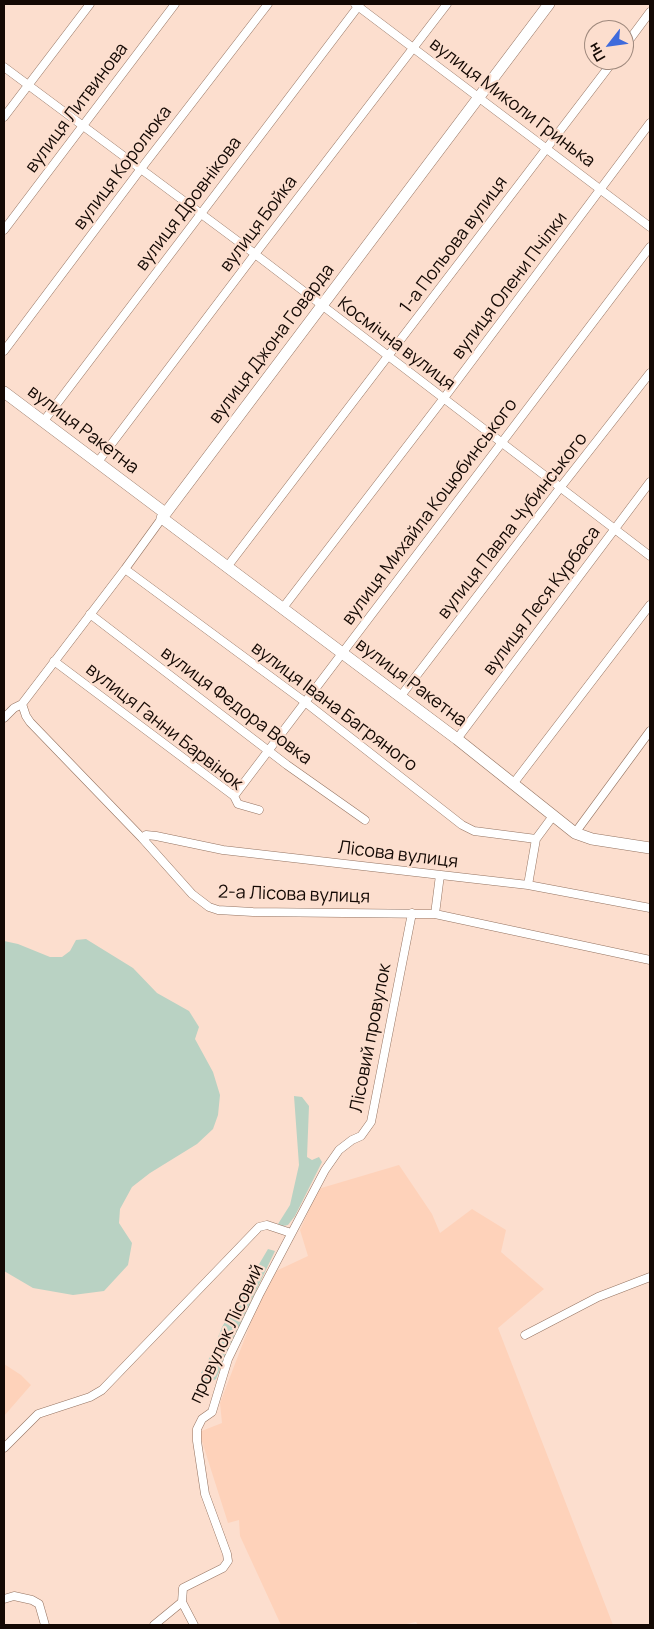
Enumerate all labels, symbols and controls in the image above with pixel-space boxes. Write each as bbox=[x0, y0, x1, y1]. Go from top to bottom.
north arrow bbox=[584, 20, 634, 70]
street label: вулиця Миколи Гринька bbox=[425, 34, 599, 172]
street label: вулиця Литвинова bbox=[21, 39, 133, 177]
text: Пн bbox=[584, 39, 609, 65]
street label: вулиця Королюка bbox=[69, 102, 177, 234]
street label: вулиця Дровнікова bbox=[132, 133, 246, 275]
street label: вулиця Бойка bbox=[216, 172, 302, 276]
street label: 1-а Польова вулиця bbox=[396, 172, 512, 318]
street label: вулиця Олени Пчілки bbox=[448, 208, 572, 364]
street label: вулиця Джона Говарда bbox=[205, 260, 339, 428]
street label: Космічна вулиця bbox=[333, 293, 459, 395]
street label: вулиця Ракетна bbox=[23, 381, 143, 479]
street label: вулиця Михайла Коцюбинського bbox=[338, 395, 522, 629]
street label: вулиця Павла Чубинського bbox=[434, 429, 592, 623]
street label: вулиця Леся Курбаса bbox=[479, 522, 605, 680]
street label: вулиця Ракетна bbox=[351, 634, 471, 732]
street label: вулиця Івана Багряного bbox=[247, 638, 421, 776]
street label: вулиця Федора Вовка bbox=[156, 642, 316, 770]
street label: вулиця Ганни Барвінок bbox=[81, 659, 247, 795]
street label: Лісова вулиця bbox=[337, 837, 459, 873]
street label: 2-а Лісова вулиця bbox=[218, 882, 370, 908]
street label: Лісовий провулок bbox=[346, 962, 396, 1114]
street label: провулок Лісовий bbox=[185, 1261, 269, 1407]

